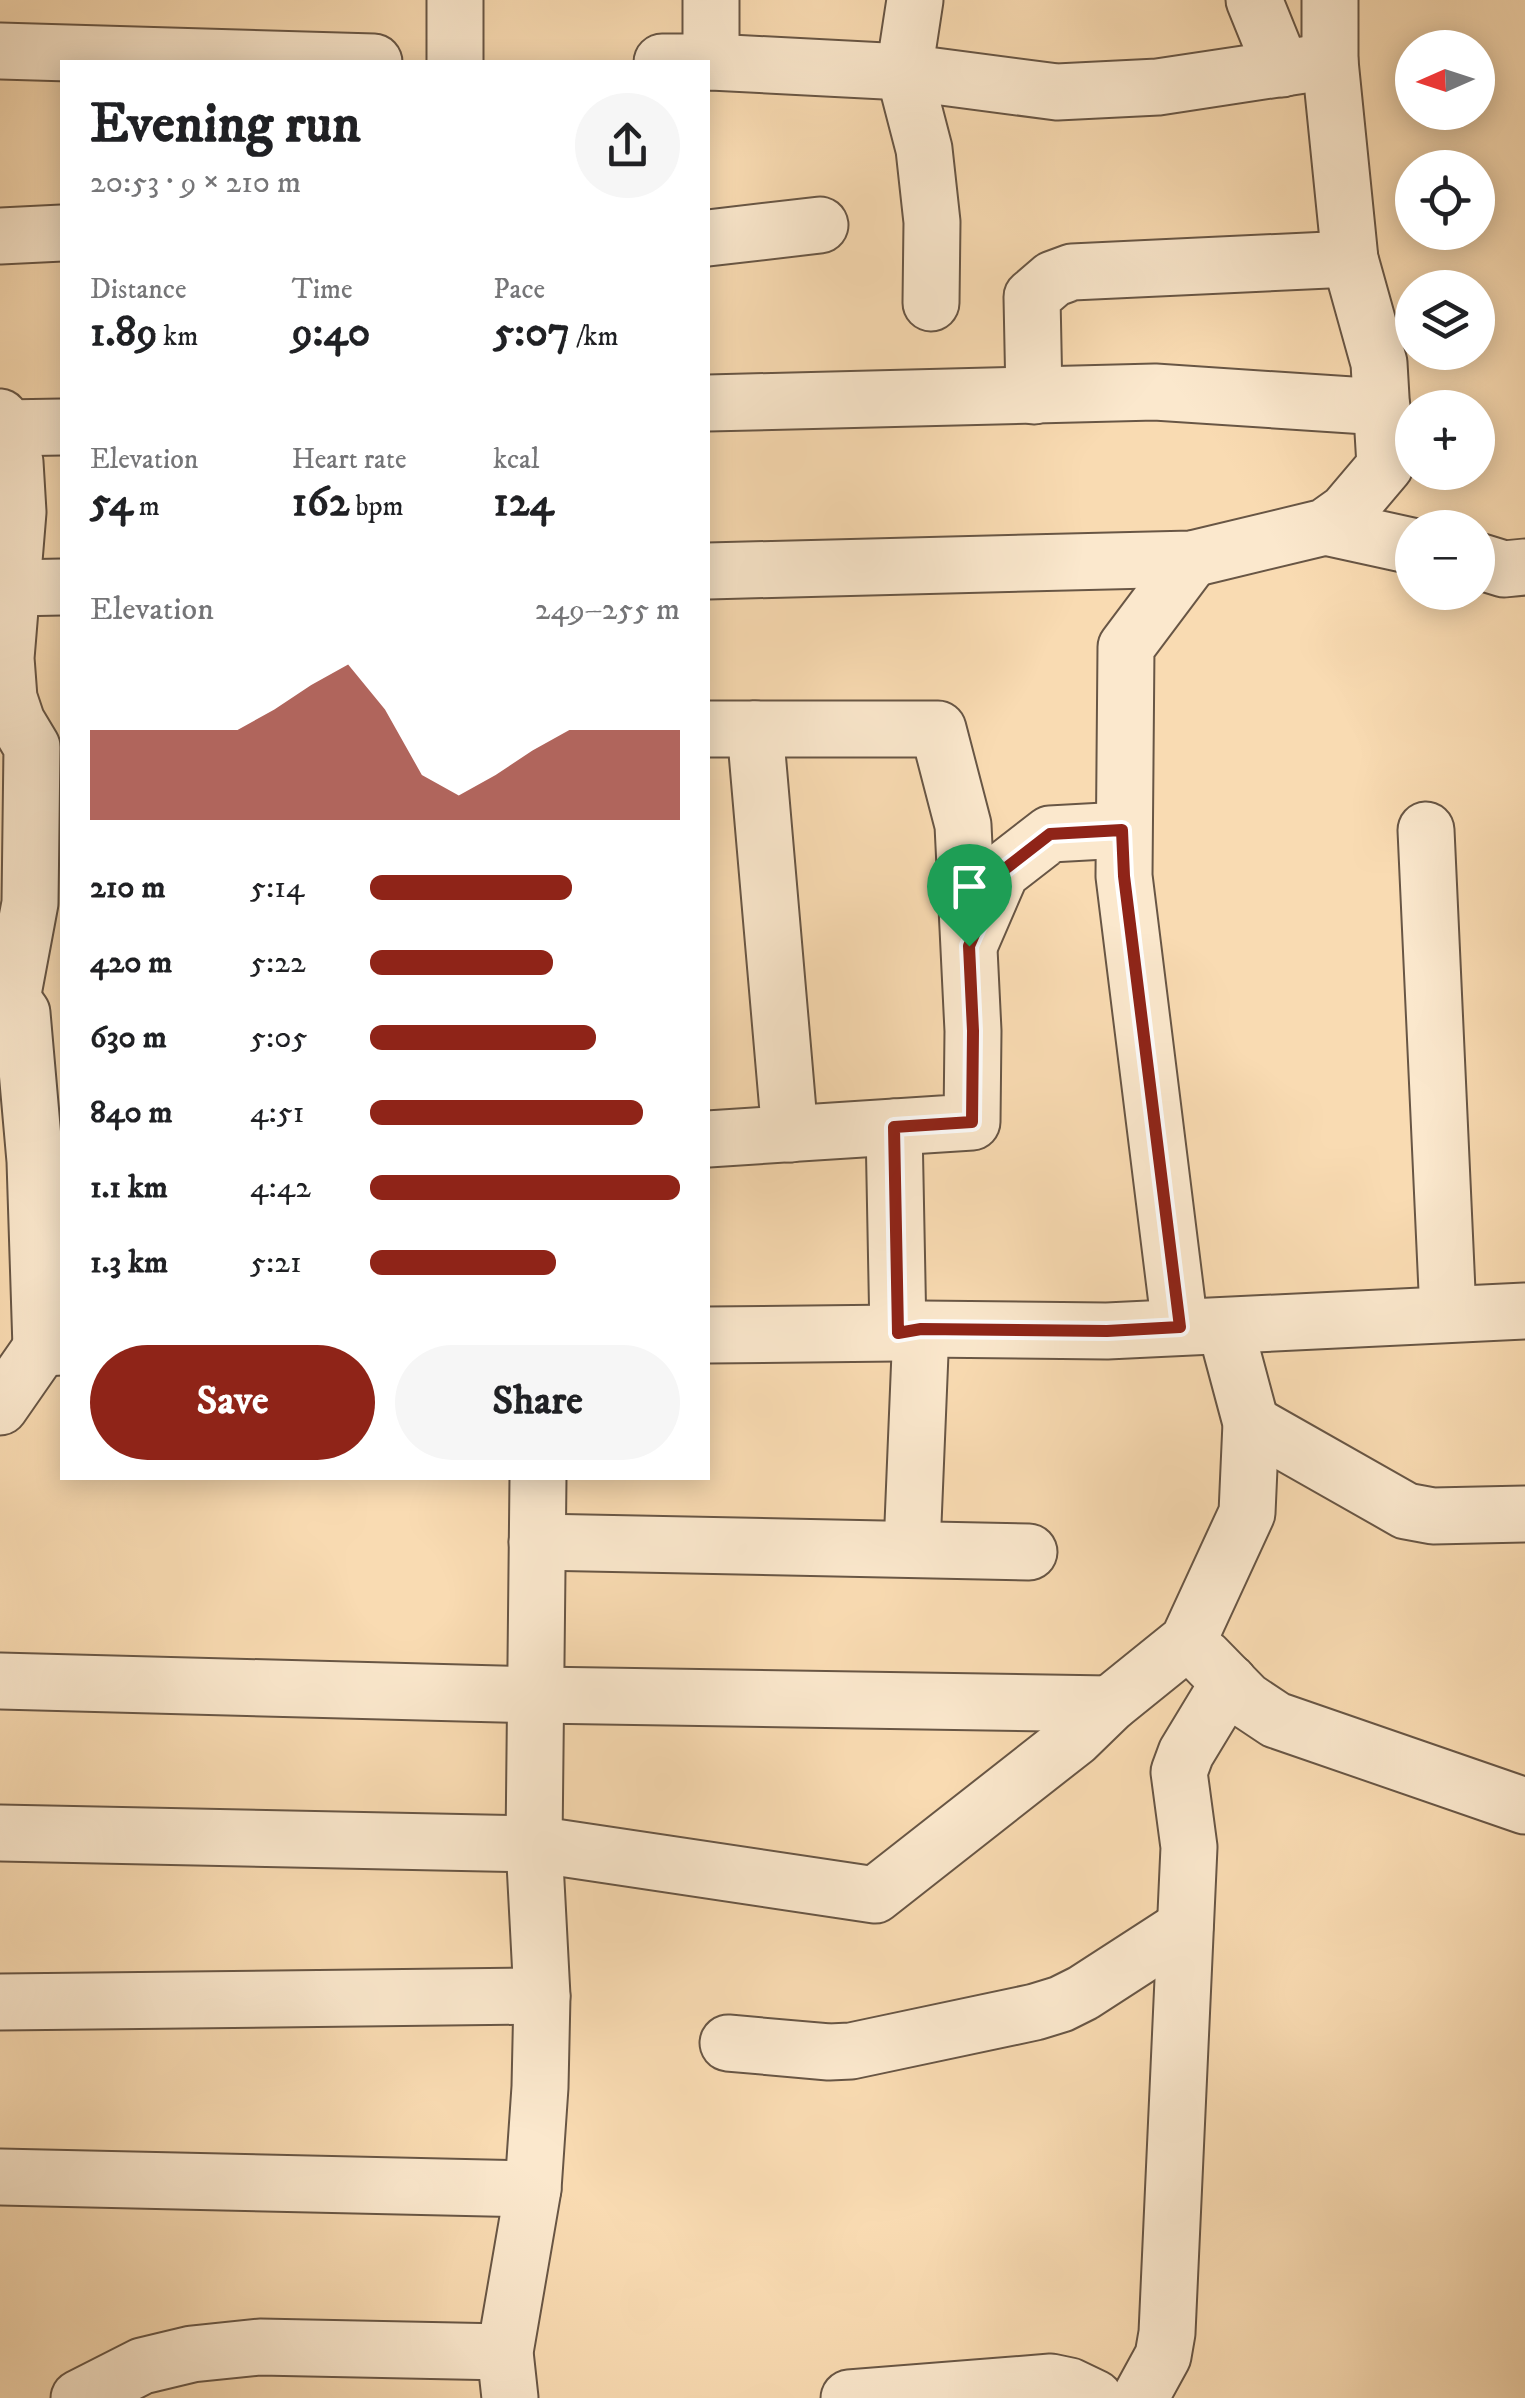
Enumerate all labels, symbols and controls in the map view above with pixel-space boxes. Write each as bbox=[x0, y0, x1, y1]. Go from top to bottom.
north arrow bbox=[1395, 30, 1495, 130]
map controls bbox=[1395, 30, 1495, 610]
text: Evening run bbox=[90, 91, 361, 160]
button: share bbox=[575, 93, 680, 198]
button: locate bbox=[1395, 150, 1495, 250]
text: 20:53 · 9 × 210 m bbox=[90, 163, 301, 203]
button: layers bbox=[1395, 270, 1495, 370]
text: Distance bbox=[90, 272, 186, 307]
text: Time bbox=[292, 272, 352, 307]
text: Pace bbox=[493, 272, 545, 307]
text: 1.89 bbox=[90, 307, 157, 359]
text: 9:40 bbox=[292, 307, 370, 359]
text: 5:07 bbox=[493, 307, 570, 359]
text: km bbox=[157, 319, 198, 354]
text: /km bbox=[570, 319, 618, 354]
button: + bbox=[1395, 390, 1495, 490]
text: Elevation bbox=[90, 442, 198, 477]
text: Heart rate bbox=[292, 442, 407, 477]
text: kcal bbox=[493, 442, 539, 477]
text: 54 bbox=[90, 477, 133, 529]
text: 162 bbox=[292, 477, 349, 529]
text: 124 bbox=[493, 477, 554, 529]
text: m bbox=[133, 489, 160, 524]
text: bpm bbox=[349, 489, 404, 524]
button: − bbox=[1395, 510, 1495, 610]
text: Elevation bbox=[90, 590, 214, 630]
text: 249–255 m bbox=[535, 590, 680, 630]
pin bbox=[927, 844, 1012, 947]
icon: arrive bbox=[942, 859, 997, 914]
text: 210 m bbox=[90, 868, 165, 908]
text: 5:14 bbox=[250, 868, 304, 908]
text: 420 m bbox=[90, 943, 172, 983]
text: 5:22 bbox=[250, 943, 306, 983]
text: 630 m bbox=[90, 1018, 167, 1058]
text: 5:05 bbox=[250, 1018, 307, 1058]
text: 840 m bbox=[90, 1093, 173, 1133]
text: 4:51 bbox=[250, 1093, 304, 1133]
text: 1.1 km bbox=[90, 1168, 168, 1208]
text: 4:42 bbox=[250, 1168, 311, 1208]
text: 1.3 km bbox=[90, 1243, 168, 1283]
text: 5:21 bbox=[250, 1243, 302, 1283]
button: Save bbox=[90, 1345, 375, 1460]
button: Share bbox=[395, 1345, 680, 1460]

